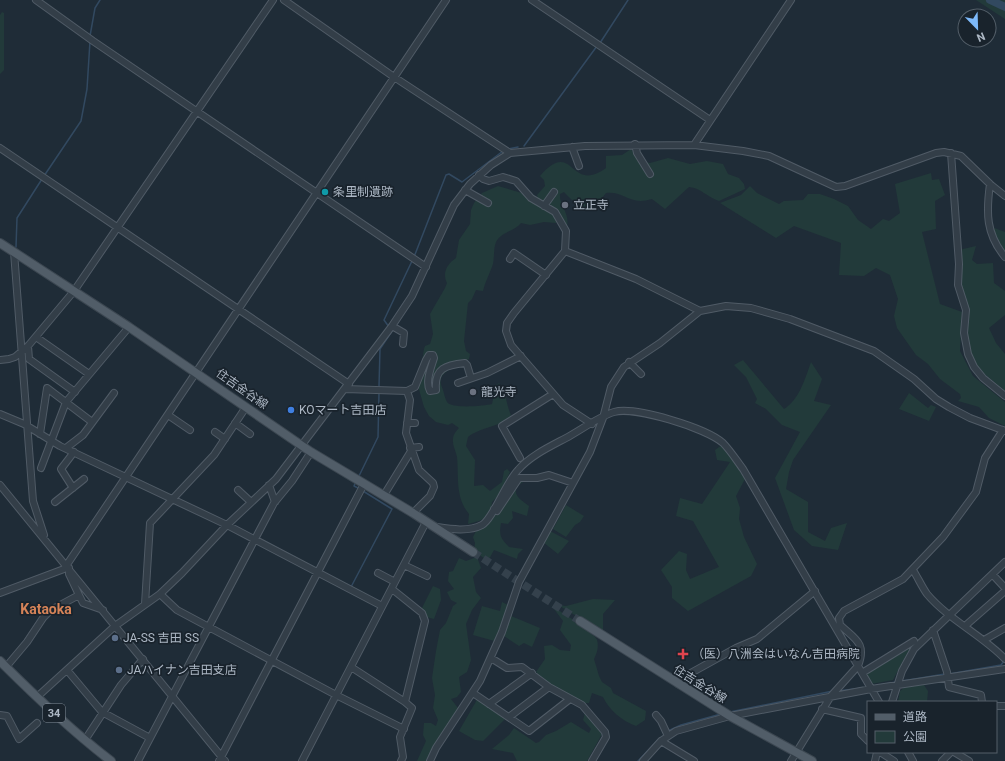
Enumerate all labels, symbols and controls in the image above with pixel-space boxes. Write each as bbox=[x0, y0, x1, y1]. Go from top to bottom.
north arrow bbox=[957, 8, 997, 48]
text: N bbox=[974, 29, 987, 44]
place label: 条里制遺跡 bbox=[333, 185, 393, 199]
marker: 条里制遺跡 bbox=[320, 187, 330, 197]
place label: 立正寺 bbox=[573, 198, 609, 212]
marker: 立正寺 bbox=[560, 200, 570, 210]
street label: 住吉金谷線 bbox=[213, 366, 271, 412]
place label: 龍光寺 bbox=[481, 385, 517, 399]
marker: 龍光寺 bbox=[468, 387, 478, 397]
place label: KOマート吉田店 bbox=[299, 403, 387, 417]
marker: KOマート吉田店 bbox=[286, 405, 296, 415]
district label: Kataoka bbox=[20, 601, 72, 617]
place label: JA-SS 吉田 SS bbox=[123, 631, 199, 645]
marker: JA-SS 吉田 SS bbox=[110, 633, 120, 643]
place label: （医）八洲会はいなん吉田病院 bbox=[692, 647, 860, 661]
marker: （医）八洲会はいなん吉田病院 bbox=[677, 648, 689, 660]
street label: 住吉金谷線 bbox=[671, 662, 729, 706]
place label: JAハイナン吉田支店 bbox=[127, 663, 237, 677]
marker: JAハイナン吉田支店 bbox=[114, 665, 124, 675]
legend bbox=[867, 701, 997, 753]
road number: 34 bbox=[43, 704, 65, 722]
text: 道路 bbox=[903, 710, 927, 724]
text: 公園 bbox=[903, 730, 927, 744]

